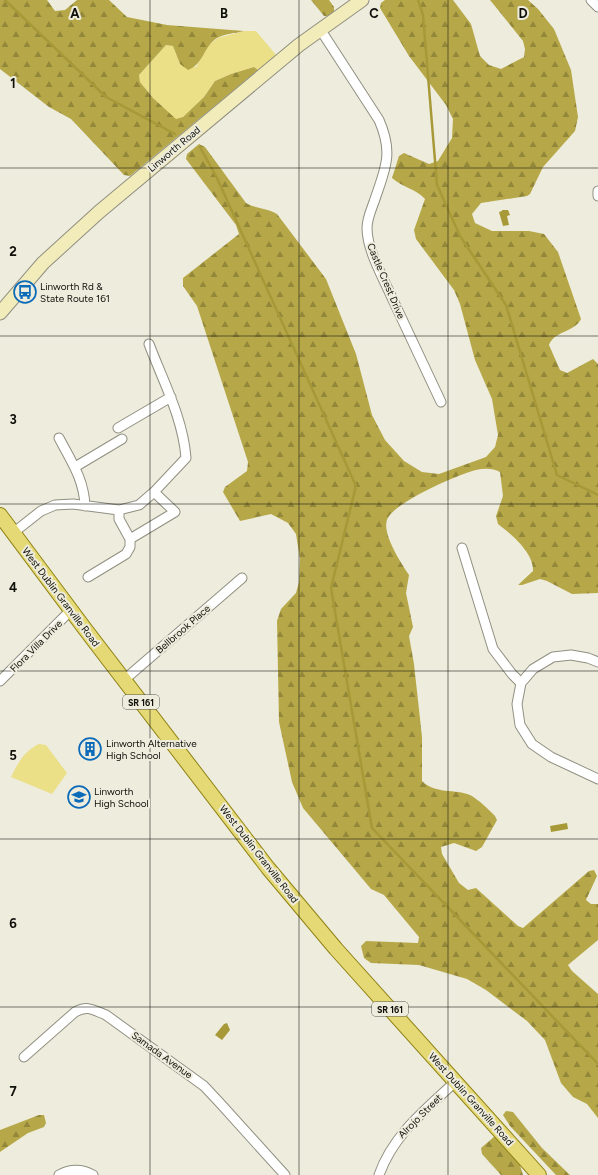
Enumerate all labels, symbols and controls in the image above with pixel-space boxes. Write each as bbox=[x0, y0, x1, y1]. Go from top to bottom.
text: A bbox=[70, 6, 80, 21]
text: B bbox=[220, 6, 228, 21]
text: C bbox=[369, 6, 379, 21]
text: D bbox=[518, 6, 528, 21]
text: 1 bbox=[10, 76, 16, 91]
street label: Linworth Road bbox=[145, 123, 203, 175]
street label: Castle Crest Drive bbox=[364, 241, 408, 321]
text: 2 bbox=[9, 244, 17, 259]
bus stop icon: Linworth Rd & State Route 161 bbox=[12, 279, 38, 305]
place label: Linworth Rd & State Route 161 bbox=[40, 280, 110, 305]
text: 3 bbox=[9, 412, 17, 427]
street label: West Dublin Granville Road bbox=[19, 545, 103, 649]
text: 4 bbox=[9, 580, 17, 595]
street label: Bellbrook Place bbox=[153, 601, 213, 656]
street label: Flora Villa Drive bbox=[7, 617, 65, 675]
road number: SR 161 bbox=[123, 695, 159, 709]
building icon: Linworth Alternative High School bbox=[77, 736, 103, 762]
place label: Linworth Alternative High School bbox=[106, 737, 197, 762]
text: 5 bbox=[9, 748, 17, 763]
school or university icon: Linworth High School bbox=[66, 784, 92, 810]
place label: Linworth High School bbox=[94, 785, 149, 810]
street label: West Dublin Granville Road bbox=[217, 802, 301, 906]
text: 6 bbox=[9, 916, 17, 931]
road number: SR 161 bbox=[372, 1002, 408, 1016]
street label: Samada Avenue bbox=[129, 1029, 195, 1082]
street label: West Dublin Granville Road bbox=[426, 1050, 516, 1148]
text: 7 bbox=[9, 1084, 17, 1099]
street label: Alrojo Street bbox=[395, 1091, 445, 1141]

